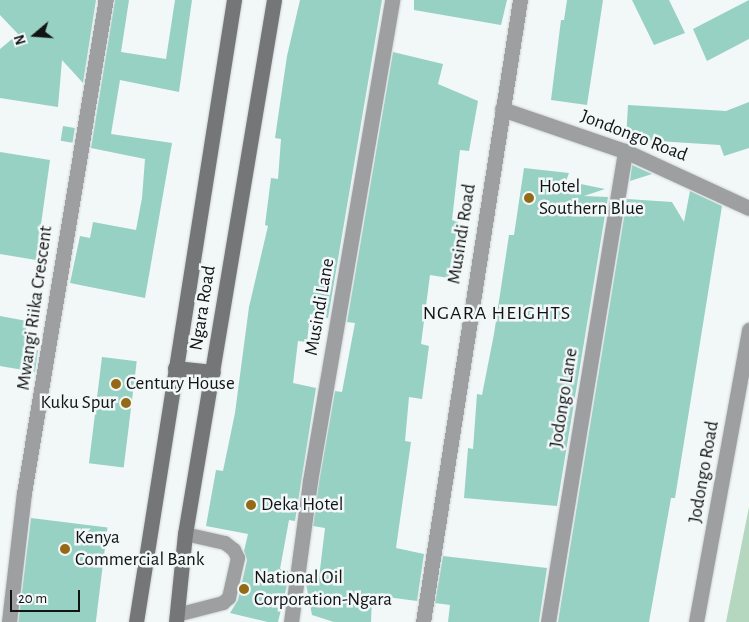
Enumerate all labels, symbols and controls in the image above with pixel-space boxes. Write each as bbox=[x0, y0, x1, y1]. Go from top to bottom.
north arrow bbox=[10, 10, 60, 60]
text: N bbox=[13, 33, 29, 46]
street label: Jondongo Road bbox=[577, 105, 691, 167]
place label: Hotel Southern Blue bbox=[539, 176, 644, 220]
street label: Musindi Road bbox=[443, 182, 481, 286]
marker: Hotel Southern Blue bbox=[523, 192, 535, 204]
street label: Mwangi Riika Crescent bbox=[12, 224, 58, 392]
street label: Musindi Lane bbox=[300, 257, 340, 357]
street label: Ngara Road bbox=[185, 264, 221, 352]
district label: NGARA HEIGHTS bbox=[421, 301, 573, 325]
street label: Jodongo Lane bbox=[545, 347, 583, 449]
place label: Century House bbox=[126, 373, 235, 395]
marker: Century House bbox=[110, 378, 122, 390]
place label: Kuku Spur bbox=[40, 392, 116, 414]
marker: Kuku Spur bbox=[120, 397, 132, 409]
street label: Jodongo Road bbox=[684, 419, 724, 525]
place label: Deka Hotel bbox=[261, 494, 343, 516]
marker: Deka Hotel bbox=[245, 499, 257, 511]
place label: Kenya Commercial Bank bbox=[75, 527, 205, 571]
marker: Kenya Commercial Bank bbox=[59, 543, 71, 555]
place label: National Oil Corporation-Ngara bbox=[254, 567, 392, 611]
scale bar bbox=[12, 580, 82, 612]
marker: National Oil Corporation-Ngara bbox=[238, 583, 250, 595]
text: 20 m bbox=[18, 591, 47, 606]

